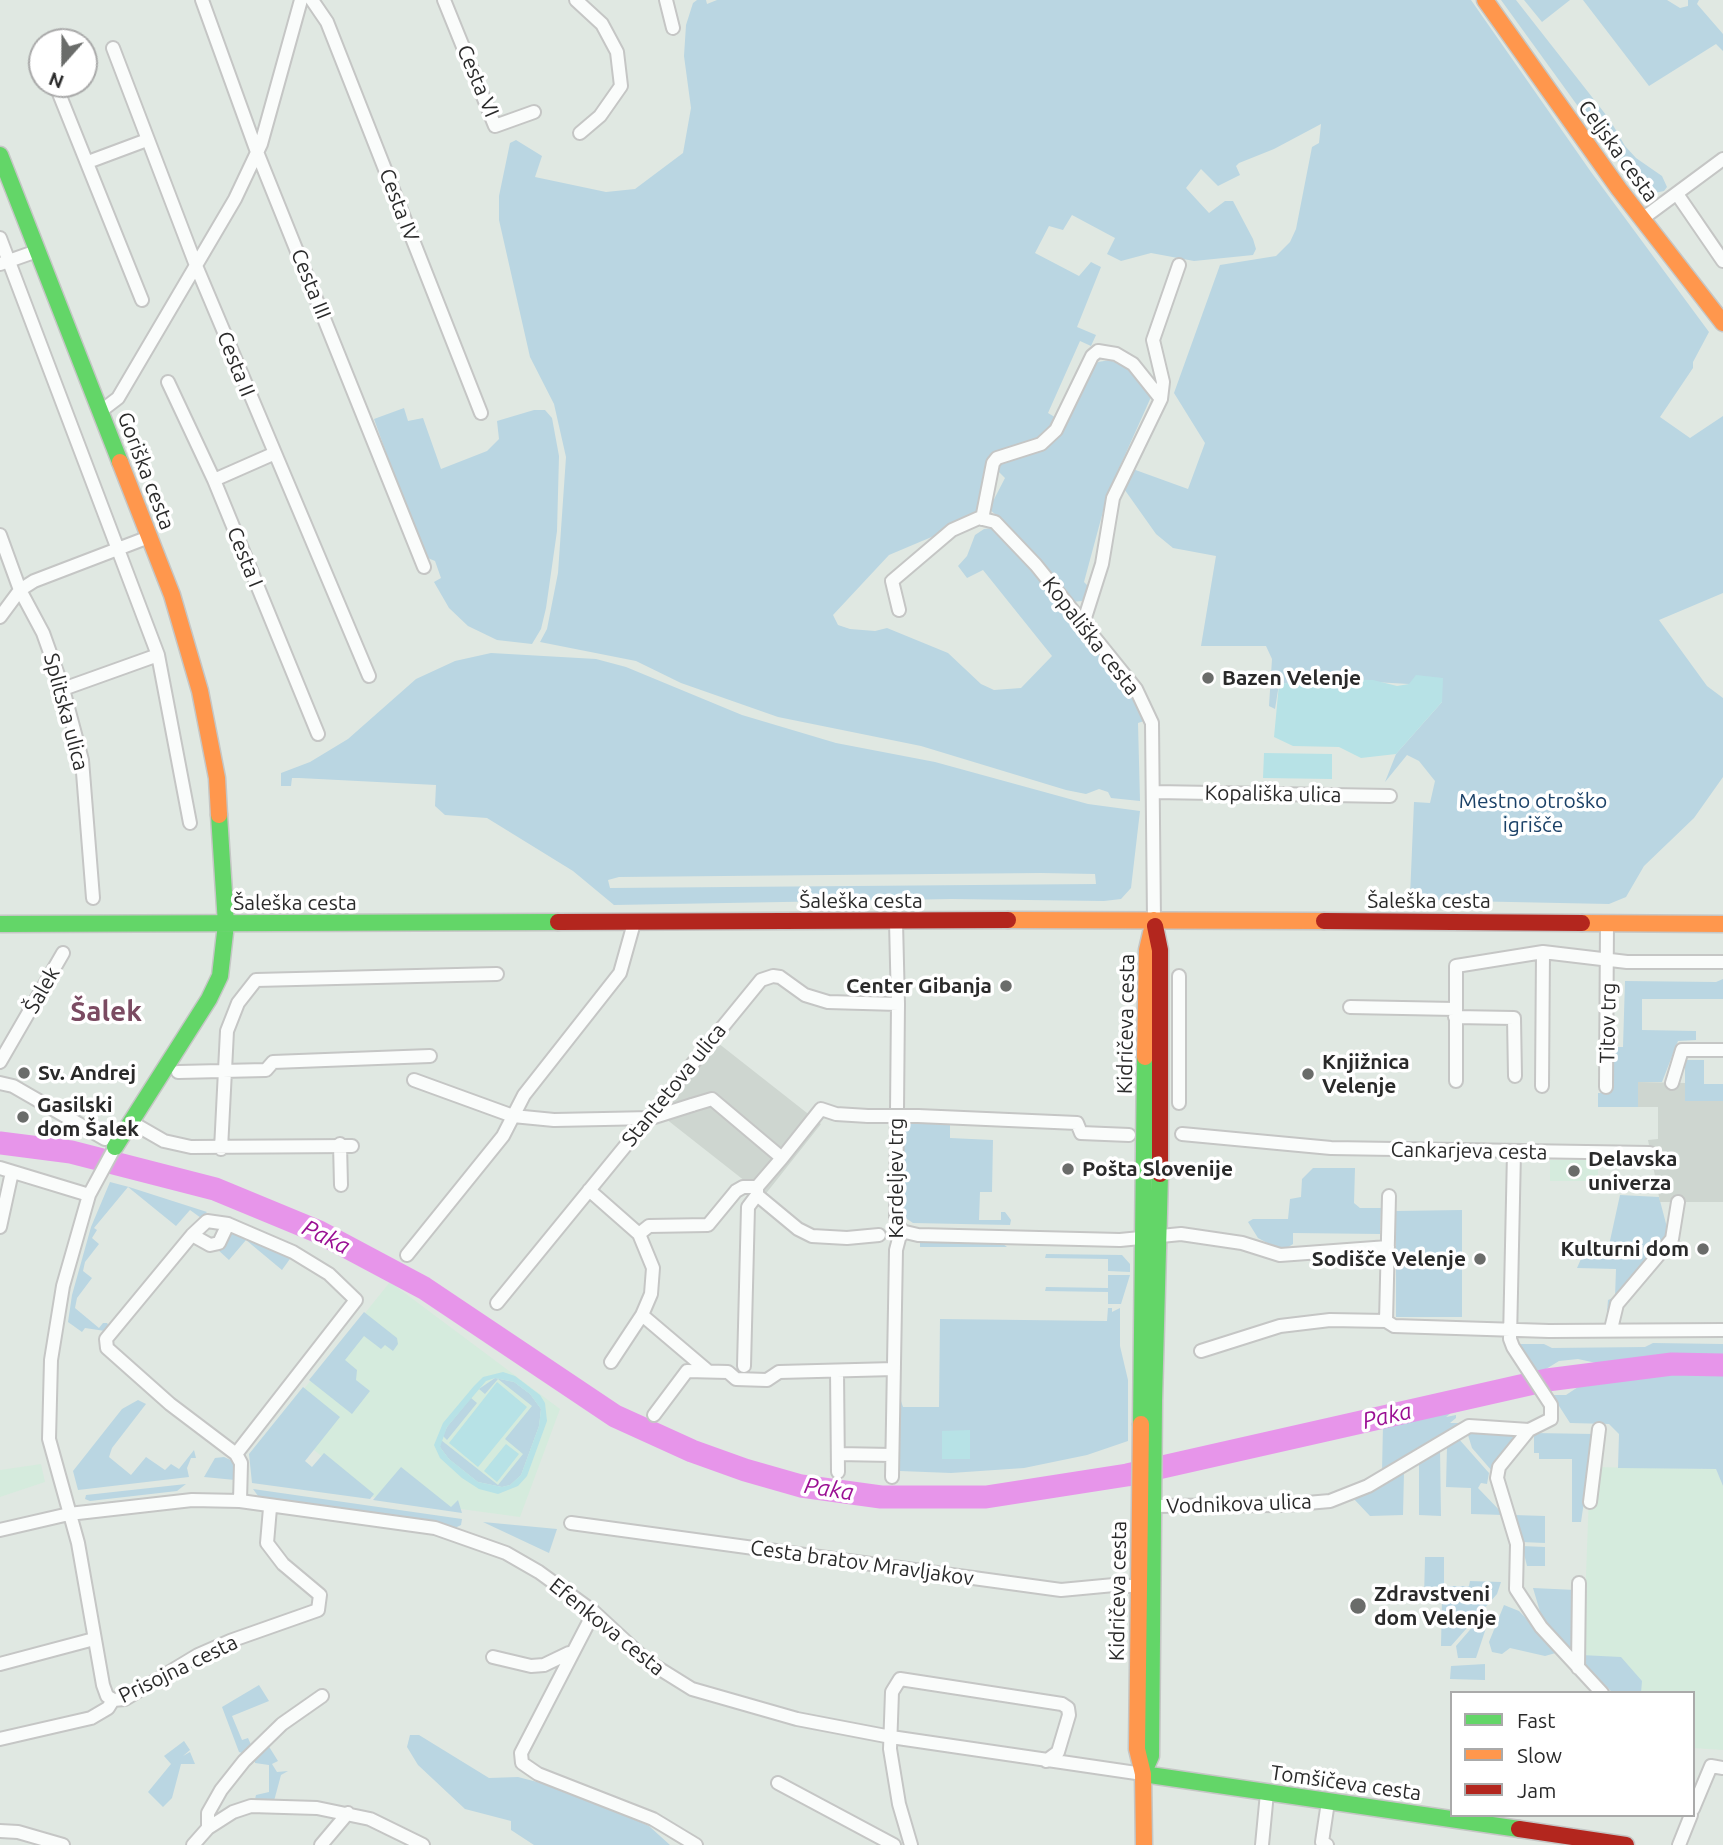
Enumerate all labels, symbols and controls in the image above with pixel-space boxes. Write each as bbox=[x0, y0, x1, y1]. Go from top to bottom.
north arrow bbox=[28, 28, 98, 98]
street label: Cesta VI bbox=[452, 41, 504, 121]
text: N bbox=[46, 68, 67, 94]
street label: Celjska cesta bbox=[1573, 95, 1663, 207]
street label: Cesta IV bbox=[374, 165, 424, 245]
street label: Cesta III bbox=[286, 245, 336, 323]
street label: Cesta II bbox=[212, 328, 260, 400]
street label: Goriška cesta bbox=[112, 409, 180, 533]
street label: Cesta I bbox=[222, 523, 268, 591]
street label: Kopališka cesta bbox=[1037, 572, 1145, 700]
street label: Splitska ulica bbox=[38, 651, 94, 773]
place label: Bazen Velenje bbox=[1222, 665, 1361, 691]
marker: Bazen Velenje bbox=[1200, 670, 1216, 686]
street label: Kopališka ulica bbox=[1204, 780, 1342, 808]
park label: Mestno otroško igrišče bbox=[1459, 788, 1607, 838]
street label: Šaleška cesta bbox=[799, 888, 923, 914]
street label: Šaleška cesta bbox=[1367, 888, 1491, 914]
street label: Šaleška cesta bbox=[233, 890, 357, 916]
street label: Kidričeva cesta bbox=[1112, 954, 1140, 1094]
street label: Šalek bbox=[19, 962, 65, 1018]
place label: Center Gibanja bbox=[846, 973, 992, 999]
marker: Center Gibanja bbox=[998, 978, 1014, 994]
street label: Titov trg bbox=[1595, 982, 1621, 1064]
district label: Šalek bbox=[70, 995, 142, 1029]
street label: Stantetova ulica bbox=[617, 1018, 731, 1152]
place label: Knjižnica Velenje bbox=[1322, 1049, 1410, 1099]
place label: Sv. Andrej bbox=[38, 1060, 136, 1086]
marker: Sv. Andrej bbox=[16, 1065, 32, 1081]
marker: Knjižnica Velenje bbox=[1300, 1066, 1316, 1082]
place label: Gasilski dom Šalek bbox=[37, 1092, 139, 1142]
marker: Gasilski dom Šalek bbox=[15, 1109, 31, 1125]
street label: Kardeljev trg bbox=[883, 1118, 909, 1238]
street label: Cankarjeva cesta bbox=[1390, 1137, 1548, 1165]
place label: Delavska univerza bbox=[1588, 1146, 1677, 1196]
place label: Pošta Slovenije bbox=[1082, 1156, 1233, 1182]
marker: Pošta Slovenije bbox=[1060, 1161, 1076, 1177]
marker: Delavska univerza bbox=[1566, 1163, 1582, 1179]
water label: Paka bbox=[298, 1214, 354, 1260]
place label: Kulturni dom bbox=[1561, 1236, 1689, 1262]
marker: Kulturni dom bbox=[1695, 1241, 1711, 1257]
place label: Sodišče Velenje bbox=[1312, 1246, 1466, 1272]
marker: Sodišče Velenje bbox=[1472, 1251, 1488, 1267]
water label: Paka bbox=[1360, 1397, 1414, 1435]
water label: Paka bbox=[802, 1471, 856, 1507]
street label: Vodnikova ulica bbox=[1166, 1489, 1312, 1519]
street label: Kidričeva cesta bbox=[1104, 1521, 1132, 1661]
street label: Cesta bratov Mravljakov bbox=[749, 1535, 975, 1591]
street label: Efenkova cesta bbox=[544, 1573, 670, 1681]
place label: Zdravstveni dom Velenje bbox=[1374, 1581, 1497, 1631]
marker: Zdravstveni dom Velenje bbox=[1348, 1596, 1368, 1616]
street label: Prisojna cesta bbox=[114, 1629, 242, 1709]
legend bbox=[1450, 1691, 1695, 1817]
text: Fast bbox=[1517, 1708, 1555, 1732]
text: Slow bbox=[1517, 1743, 1562, 1767]
street label: Tomšičeva cesta bbox=[1269, 1760, 1423, 1806]
text: Jam bbox=[1517, 1778, 1556, 1802]

